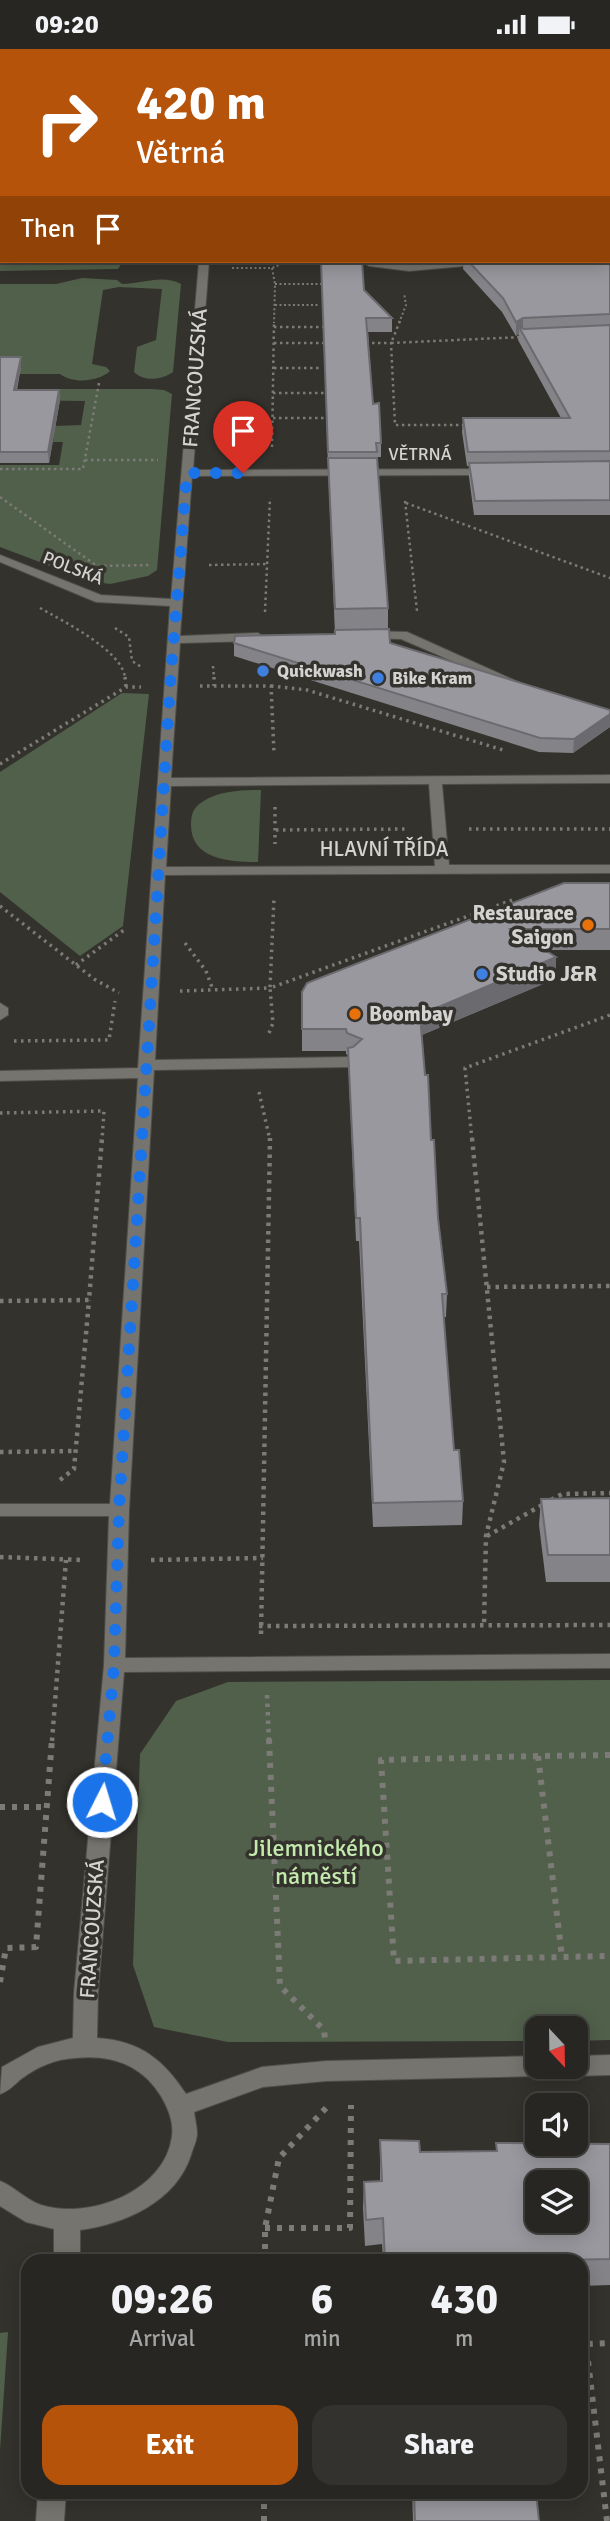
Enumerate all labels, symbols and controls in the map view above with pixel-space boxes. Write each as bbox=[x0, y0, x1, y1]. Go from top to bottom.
text: 09:20 bbox=[35, 9, 99, 41]
text: 420 m bbox=[136, 73, 266, 133]
icon: right bbox=[21, 77, 112, 168]
text: Větrná bbox=[136, 133, 225, 172]
icon: arrive bbox=[89, 210, 127, 248]
text: Then bbox=[21, 213, 75, 245]
street label: FRANCOUZSKÁ bbox=[177, 307, 213, 449]
pin bbox=[213, 401, 273, 473]
icon: arrive bbox=[224, 412, 262, 450]
street label: VĚTRNÁ bbox=[388, 443, 452, 465]
street label: POLSKÁ bbox=[40, 546, 106, 590]
place label: Quickwash bbox=[277, 660, 363, 682]
marker: Quickwash bbox=[255, 663, 271, 679]
place label: Bike Kram bbox=[392, 667, 472, 689]
marker: Bike Kram bbox=[370, 670, 386, 686]
street label: HLAVNÍ TŘÍDA bbox=[319, 836, 449, 862]
place label: Restaurace Saigon bbox=[472, 900, 574, 950]
marker: Restaurace Saigon bbox=[580, 917, 596, 933]
place label: Studio J&R bbox=[496, 961, 597, 987]
marker: Studio J&R bbox=[474, 966, 490, 982]
place label: Boombay bbox=[369, 1001, 454, 1027]
marker: Boombay bbox=[347, 1006, 363, 1022]
position arrow bbox=[65, 1765, 139, 1839]
park label: Jilemnického náměstí bbox=[248, 1833, 384, 1891]
street label: FRANCOUZSKÁ bbox=[74, 1858, 110, 2000]
north arrow bbox=[525, 2016, 588, 2079]
map controls bbox=[525, 2016, 588, 2233]
button: sound bbox=[525, 2093, 588, 2156]
button: layers bbox=[525, 2170, 588, 2233]
text: 09:26 bbox=[111, 2274, 214, 2325]
text: 6 bbox=[311, 2274, 333, 2325]
text: 430 bbox=[430, 2274, 498, 2325]
text: Arrival bbox=[129, 2324, 195, 2353]
text: min bbox=[303, 2324, 341, 2353]
text: m bbox=[455, 2324, 473, 2353]
button: Exit bbox=[42, 2405, 298, 2485]
button: Share bbox=[312, 2405, 567, 2485]

